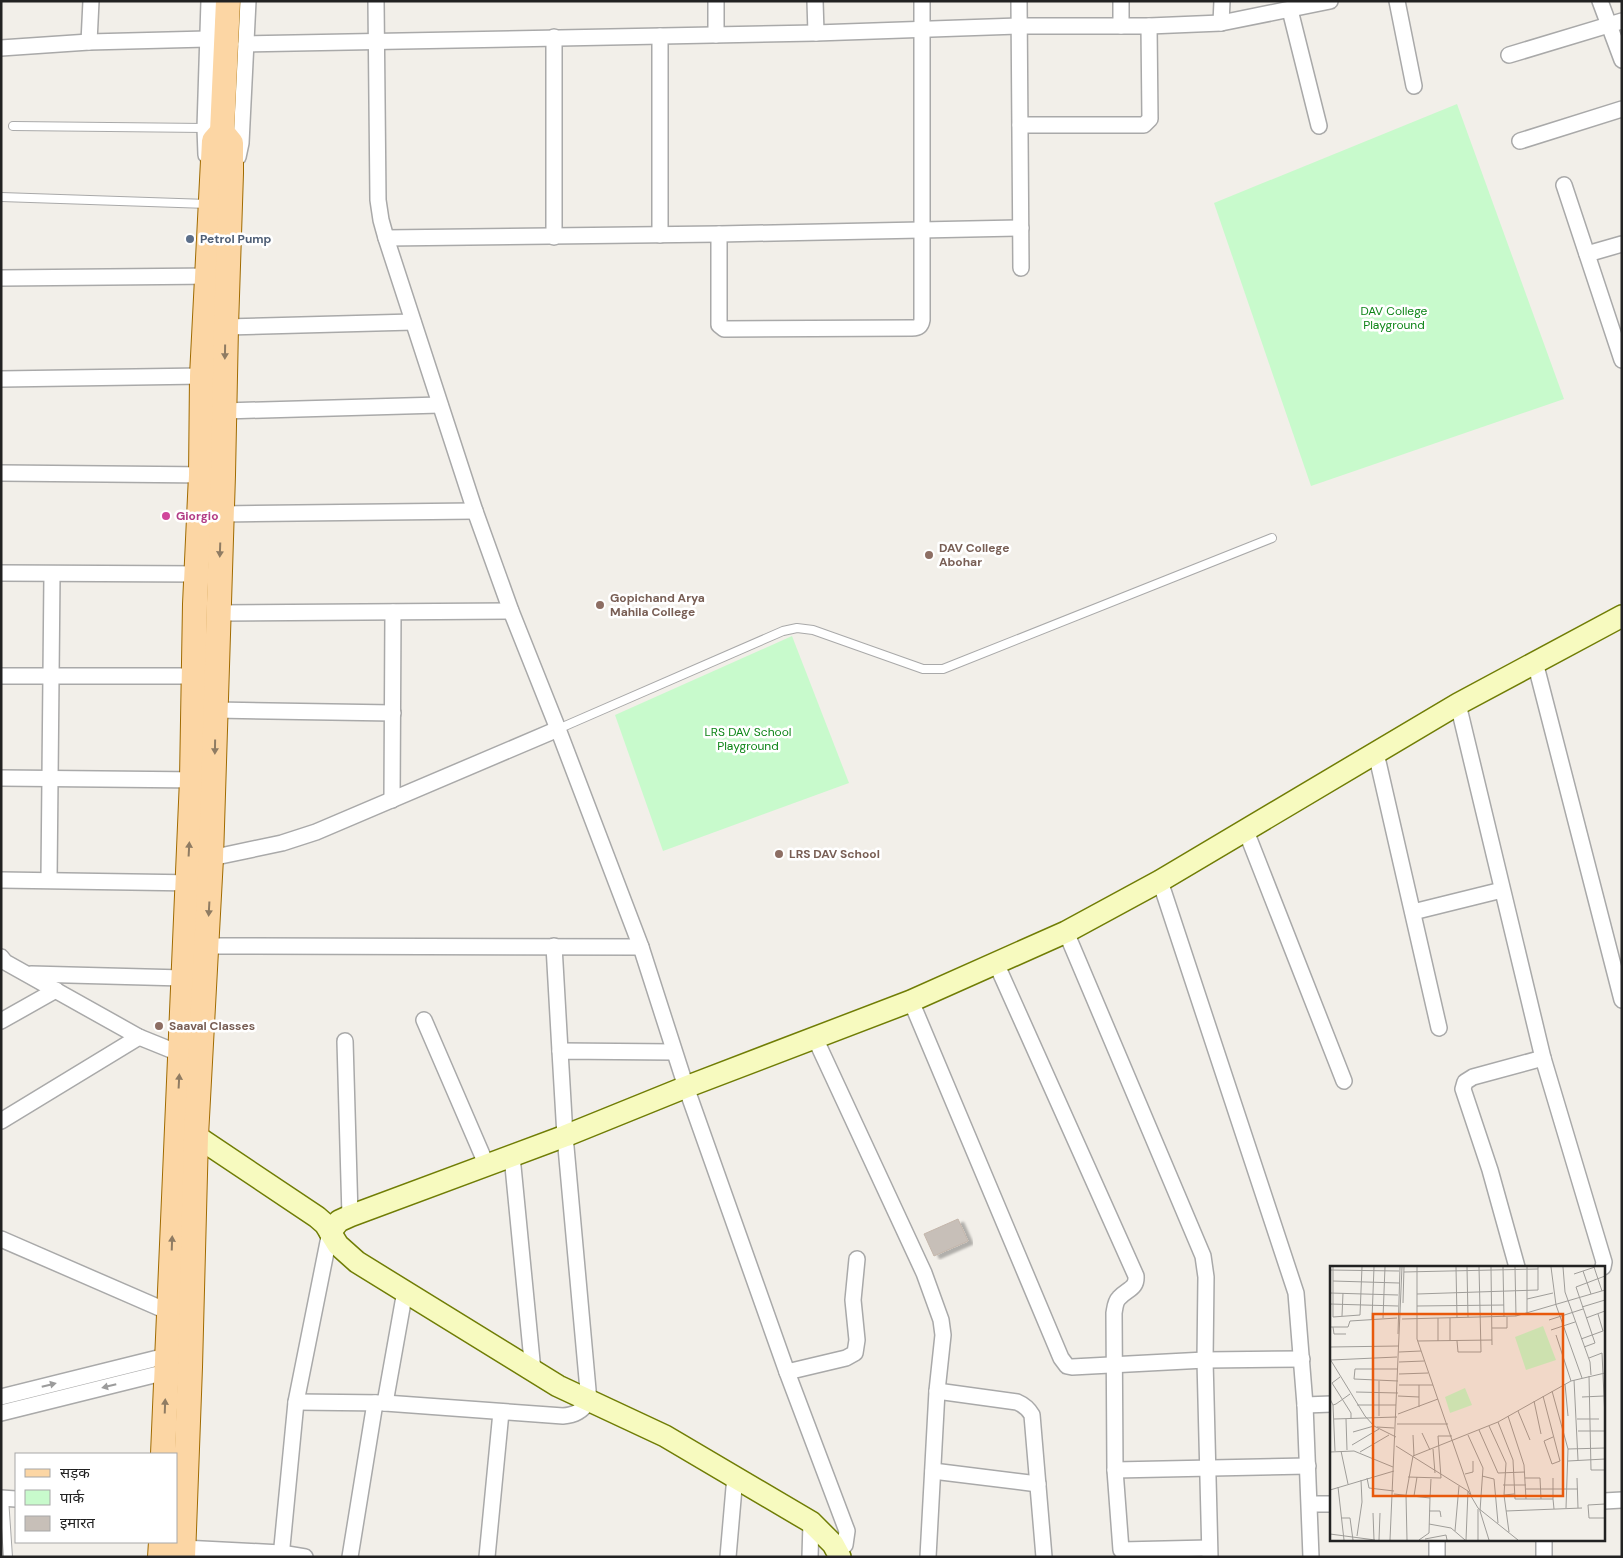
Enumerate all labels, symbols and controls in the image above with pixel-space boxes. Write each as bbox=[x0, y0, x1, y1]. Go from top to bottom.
place label: Petrol Pump bbox=[200, 231, 272, 247]
marker: Petrol Pump bbox=[184, 233, 196, 245]
park label: DAV College Playground bbox=[1361, 303, 1428, 333]
one-way arrow bbox=[221, 345, 229, 361]
place label: Giorgio bbox=[176, 508, 218, 524]
marker: Giorgio bbox=[160, 510, 172, 522]
place label: DAV College Abohar bbox=[939, 540, 1010, 570]
one-way arrow bbox=[216, 542, 224, 558]
marker: DAV College Abohar bbox=[923, 549, 935, 561]
place label: Gopichand Arya Mahila College bbox=[610, 590, 705, 620]
marker: Gopichand Arya Mahila College bbox=[594, 599, 606, 611]
park label: LRS DAV School Playground bbox=[705, 724, 791, 754]
one-way arrow bbox=[210, 739, 218, 755]
one-way arrow bbox=[185, 840, 193, 856]
place label: LRS DAV School bbox=[789, 846, 880, 862]
marker: LRS DAV School bbox=[773, 848, 785, 860]
one-way arrow bbox=[204, 902, 212, 918]
place label: Saaval Classes bbox=[169, 1018, 255, 1034]
marker: Saaval Classes bbox=[153, 1020, 165, 1032]
one-way arrow bbox=[176, 1073, 184, 1089]
one-way arrow bbox=[168, 1235, 176, 1251]
inset map bbox=[1330, 1266, 1606, 1540]
one-way arrow bbox=[41, 1381, 56, 1389]
one-way arrow bbox=[102, 1382, 117, 1390]
one-way arrow bbox=[161, 1397, 169, 1413]
legend bbox=[15, 1453, 178, 1543]
text: सड़क bbox=[60, 1463, 90, 1483]
text: पार्क bbox=[60, 1488, 84, 1508]
text: इमारत bbox=[60, 1513, 95, 1533]

